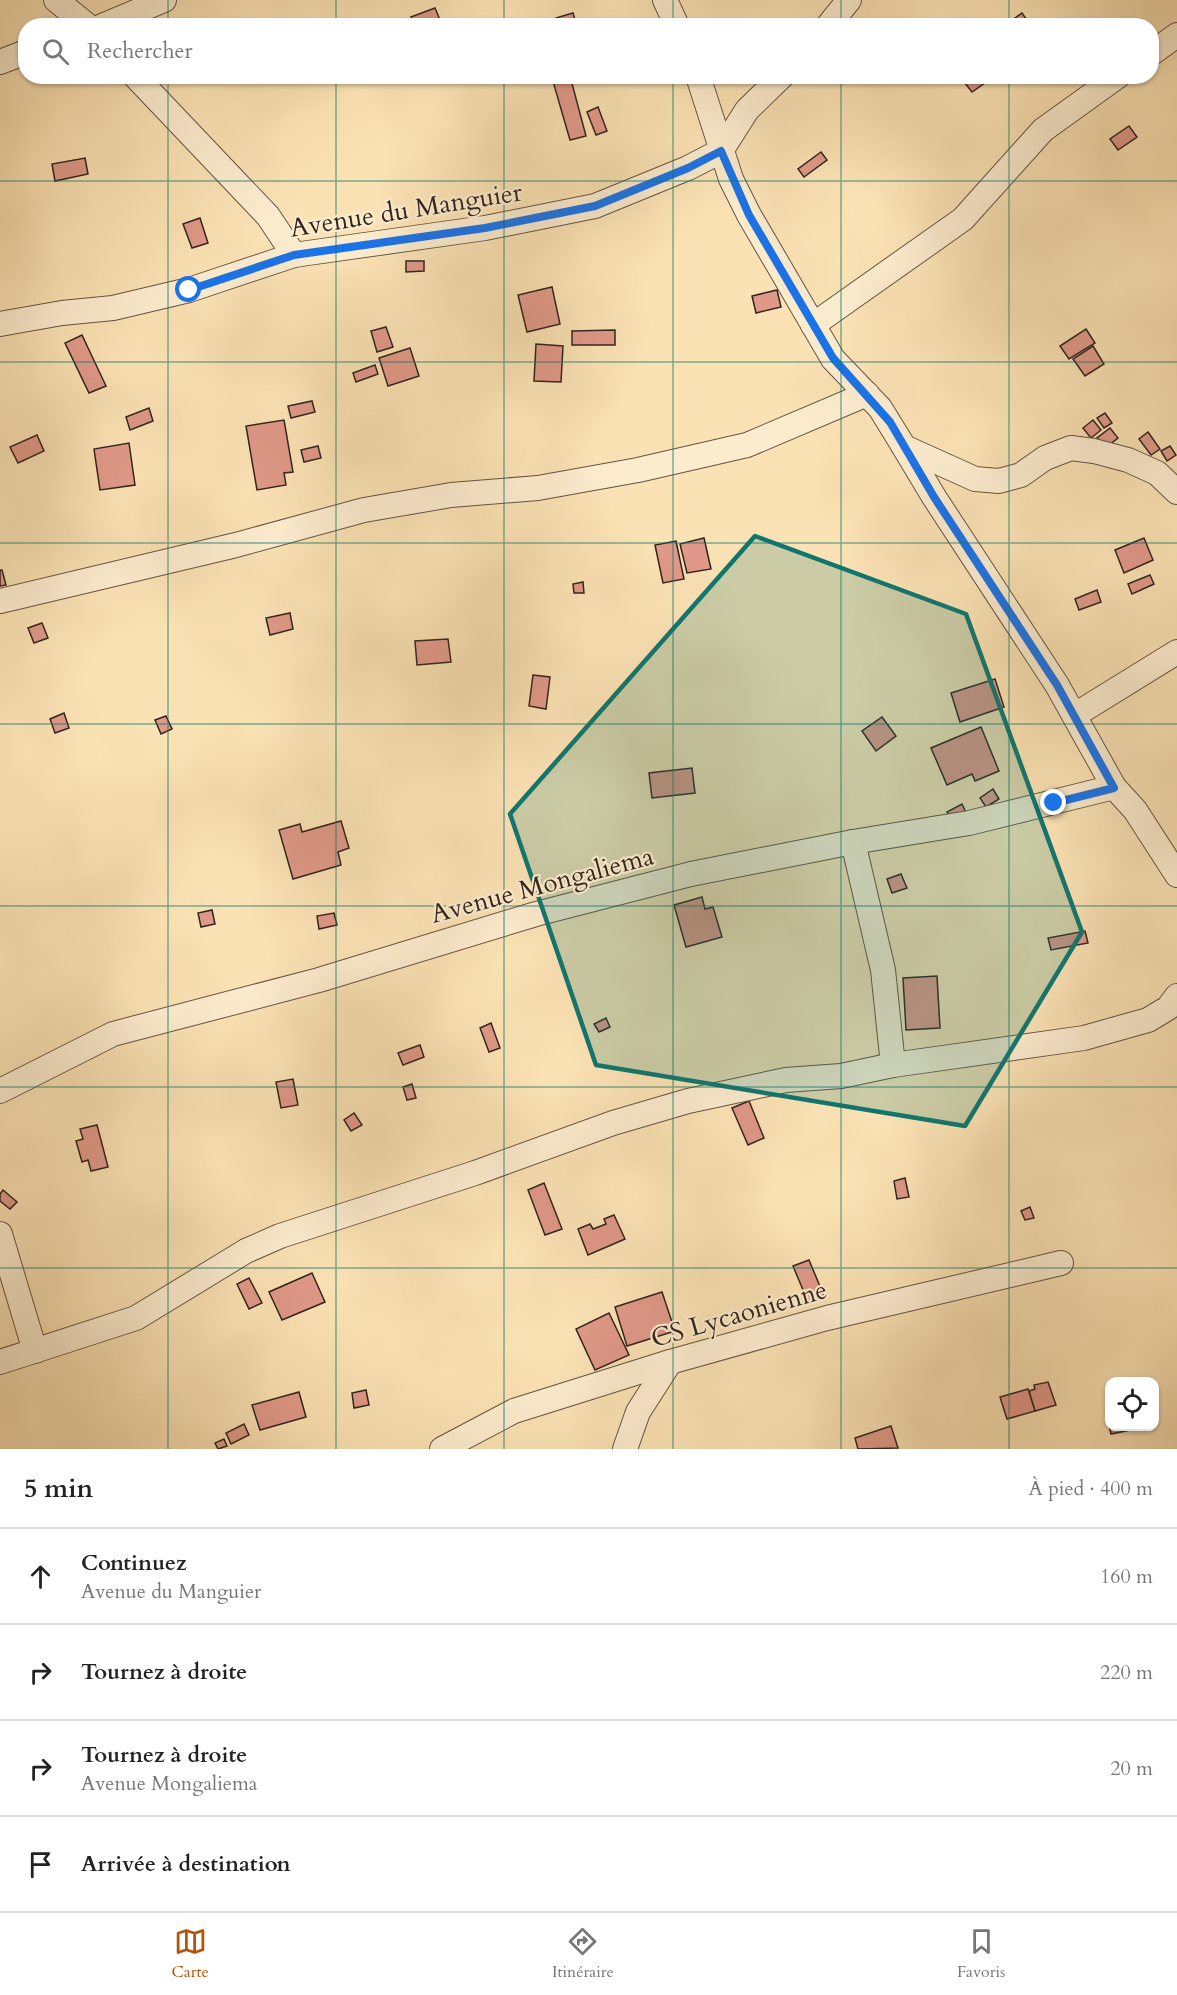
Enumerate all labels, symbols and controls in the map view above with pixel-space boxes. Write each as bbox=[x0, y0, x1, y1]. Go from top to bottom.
search box bbox=[18, 18, 1159, 84]
icon: search bbox=[39, 35, 72, 68]
text: Rechercher bbox=[87, 36, 192, 66]
street label: Avenue du Manguier bbox=[288, 174, 525, 246]
route start bbox=[175, 276, 201, 302]
route end bbox=[1040, 789, 1066, 815]
street label: Avenue Mongaliema bbox=[427, 838, 657, 932]
street label: CS Lycaonienne bbox=[647, 1272, 831, 1356]
map controls bbox=[1105, 1377, 1159, 1431]
button: locate bbox=[1105, 1377, 1159, 1431]
text: 5 min bbox=[24, 1471, 93, 1506]
text: À pied · 400 m bbox=[1029, 1475, 1153, 1502]
text: Continuez bbox=[81, 1548, 187, 1578]
icon: ahead bbox=[24, 1560, 57, 1593]
text: 160 m bbox=[1100, 1563, 1153, 1590]
text: Avenue du Manguier bbox=[81, 1578, 261, 1605]
icon: right bbox=[24, 1656, 57, 1689]
text: Tournez à droite bbox=[81, 1657, 247, 1687]
text: 220 m bbox=[1100, 1659, 1153, 1686]
text: Tournez à droite bbox=[81, 1740, 247, 1770]
icon: right bbox=[24, 1752, 57, 1785]
text: 20 m bbox=[1110, 1755, 1153, 1782]
text: Avenue Mongaliema bbox=[81, 1770, 257, 1797]
icon: arrive bbox=[24, 1848, 57, 1881]
text: Arrivée à destination bbox=[81, 1849, 291, 1879]
tab: Carte bbox=[172, 1925, 209, 1983]
tab: Itinéraire bbox=[552, 1925, 614, 1983]
tab: Favoris bbox=[957, 1925, 1005, 1983]

